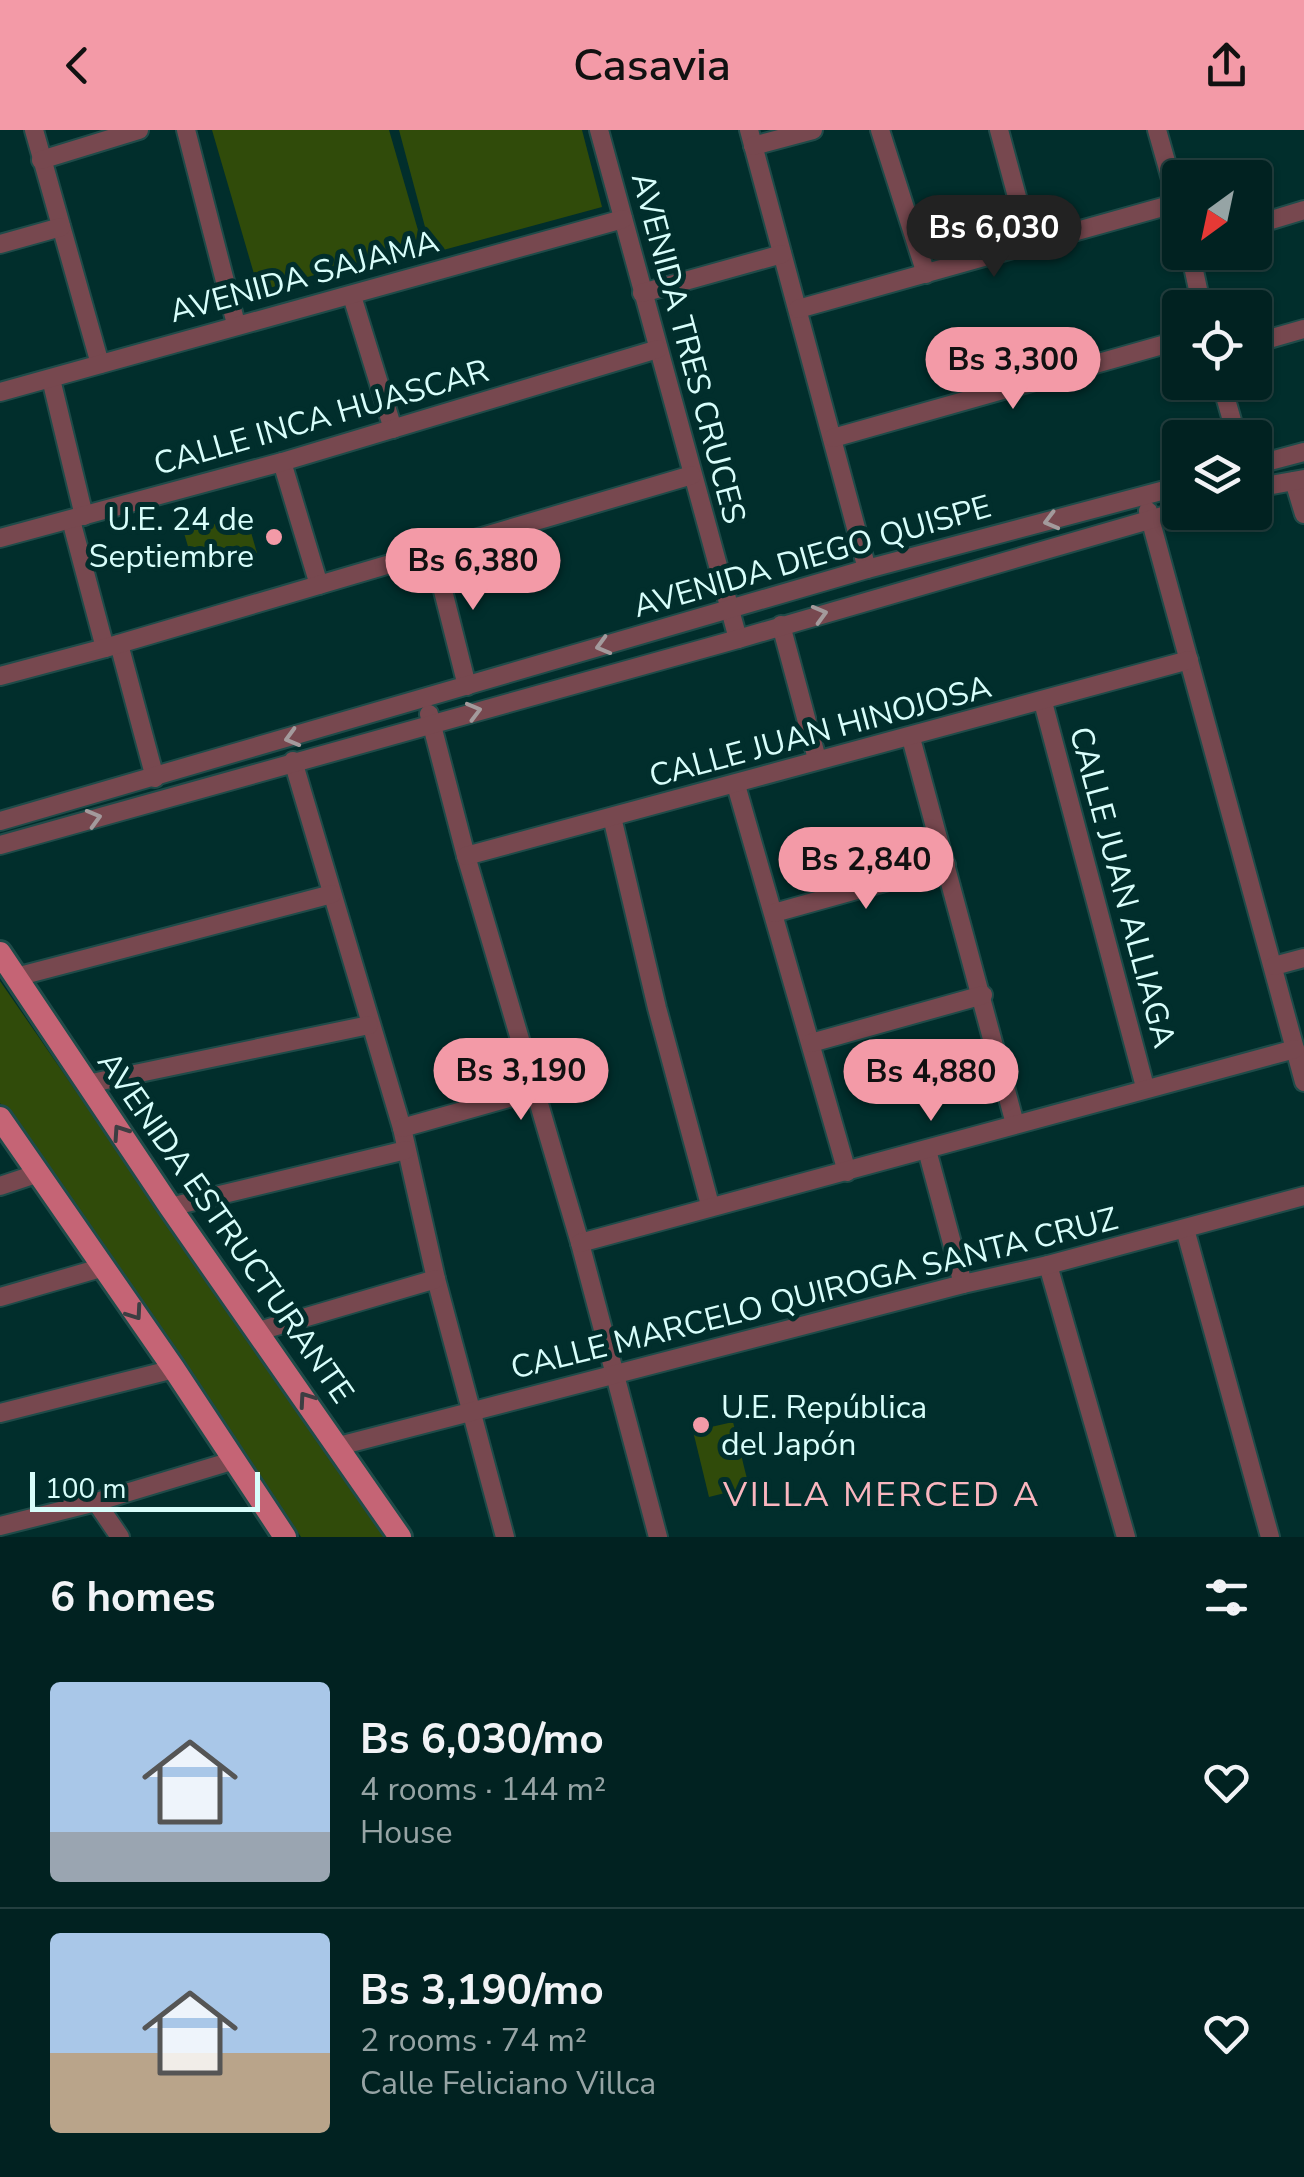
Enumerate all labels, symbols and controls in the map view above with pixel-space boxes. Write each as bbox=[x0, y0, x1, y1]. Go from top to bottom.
text: Casavia bbox=[573, 35, 731, 96]
icon: back bbox=[50, 38, 105, 93]
icon: share bbox=[1199, 38, 1254, 93]
north arrow bbox=[1162, 160, 1272, 270]
map controls bbox=[1162, 160, 1272, 530]
street label: AVENIDA TRES CRUCES bbox=[621, 168, 756, 528]
pin: Bs 6,030 bbox=[891, 195, 1097, 280]
text: Bs 6,030 bbox=[928, 206, 1060, 249]
street label: AVENIDA SAJAMA bbox=[165, 220, 443, 333]
button: locate bbox=[1162, 290, 1272, 400]
pin: Bs 3,300 bbox=[910, 327, 1116, 412]
text: Bs 3,300 bbox=[947, 338, 1079, 381]
street label: CALLE INCA HUASCAR bbox=[149, 349, 494, 486]
button: layers bbox=[1162, 420, 1272, 530]
street label: AVENIDA DIEGO QUISPE bbox=[628, 485, 996, 628]
place label: U.E. 24 de Septiembre bbox=[89, 498, 254, 578]
one-way arrow bbox=[1043, 509, 1060, 530]
marker: U.E. 24 de Septiembre bbox=[263, 526, 285, 548]
pin: Bs 6,380 bbox=[370, 528, 576, 613]
text: Bs 6,380 bbox=[407, 539, 539, 582]
one-way arrow bbox=[811, 605, 828, 626]
one-way arrow bbox=[596, 634, 613, 655]
street label: CALLE JUAN HINOJOSA bbox=[644, 665, 996, 798]
one-way arrow bbox=[465, 702, 482, 723]
street label: CALLE JUAN ALLIAGA bbox=[1059, 722, 1186, 1052]
one-way arrow bbox=[284, 726, 301, 747]
one-way arrow bbox=[85, 809, 102, 830]
pin: Bs 2,840 bbox=[763, 827, 969, 912]
text: Bs 2,840 bbox=[800, 838, 932, 881]
pin: Bs 3,190 bbox=[418, 1038, 624, 1123]
pin: Bs 4,880 bbox=[828, 1039, 1034, 1124]
street label: AVENIDA ESTRUCTURANTE bbox=[87, 1043, 364, 1412]
text: Bs 3,190 bbox=[455, 1049, 587, 1092]
text: Bs 4,880 bbox=[865, 1050, 997, 1093]
one-way arrow bbox=[113, 1125, 132, 1143]
street label: CALLE MARCELO QUIROGA SANTA CRUZ bbox=[506, 1197, 1122, 1390]
one-way arrow bbox=[123, 1301, 141, 1320]
place label: U.E. República del Japón bbox=[721, 1386, 927, 1466]
one-way arrow bbox=[300, 1391, 318, 1410]
marker: U.E. República del Japón bbox=[690, 1414, 712, 1436]
scale bar bbox=[30, 1467, 260, 1512]
text: 100 m bbox=[45, 1470, 127, 1508]
district label: VILLA MERCED A bbox=[722, 1471, 1041, 1518]
text: 6 homes bbox=[50, 1569, 215, 1626]
icon: filters bbox=[1199, 1570, 1254, 1625]
text: Bs 6,030/mo bbox=[360, 1711, 604, 1768]
icon: home bbox=[130, 1722, 250, 1842]
icon: heart bbox=[1199, 1755, 1254, 1810]
text: 4 rooms · 144 m² bbox=[360, 1768, 606, 1811]
text: House bbox=[360, 1811, 453, 1854]
text: Bs 3,190/mo bbox=[360, 1962, 604, 2019]
icon: home bbox=[130, 1973, 250, 2093]
icon: heart bbox=[1199, 2006, 1254, 2061]
text: 2 rooms · 74 m² bbox=[360, 2019, 587, 2062]
text: Calle Feliciano Villca bbox=[360, 2062, 656, 2105]

